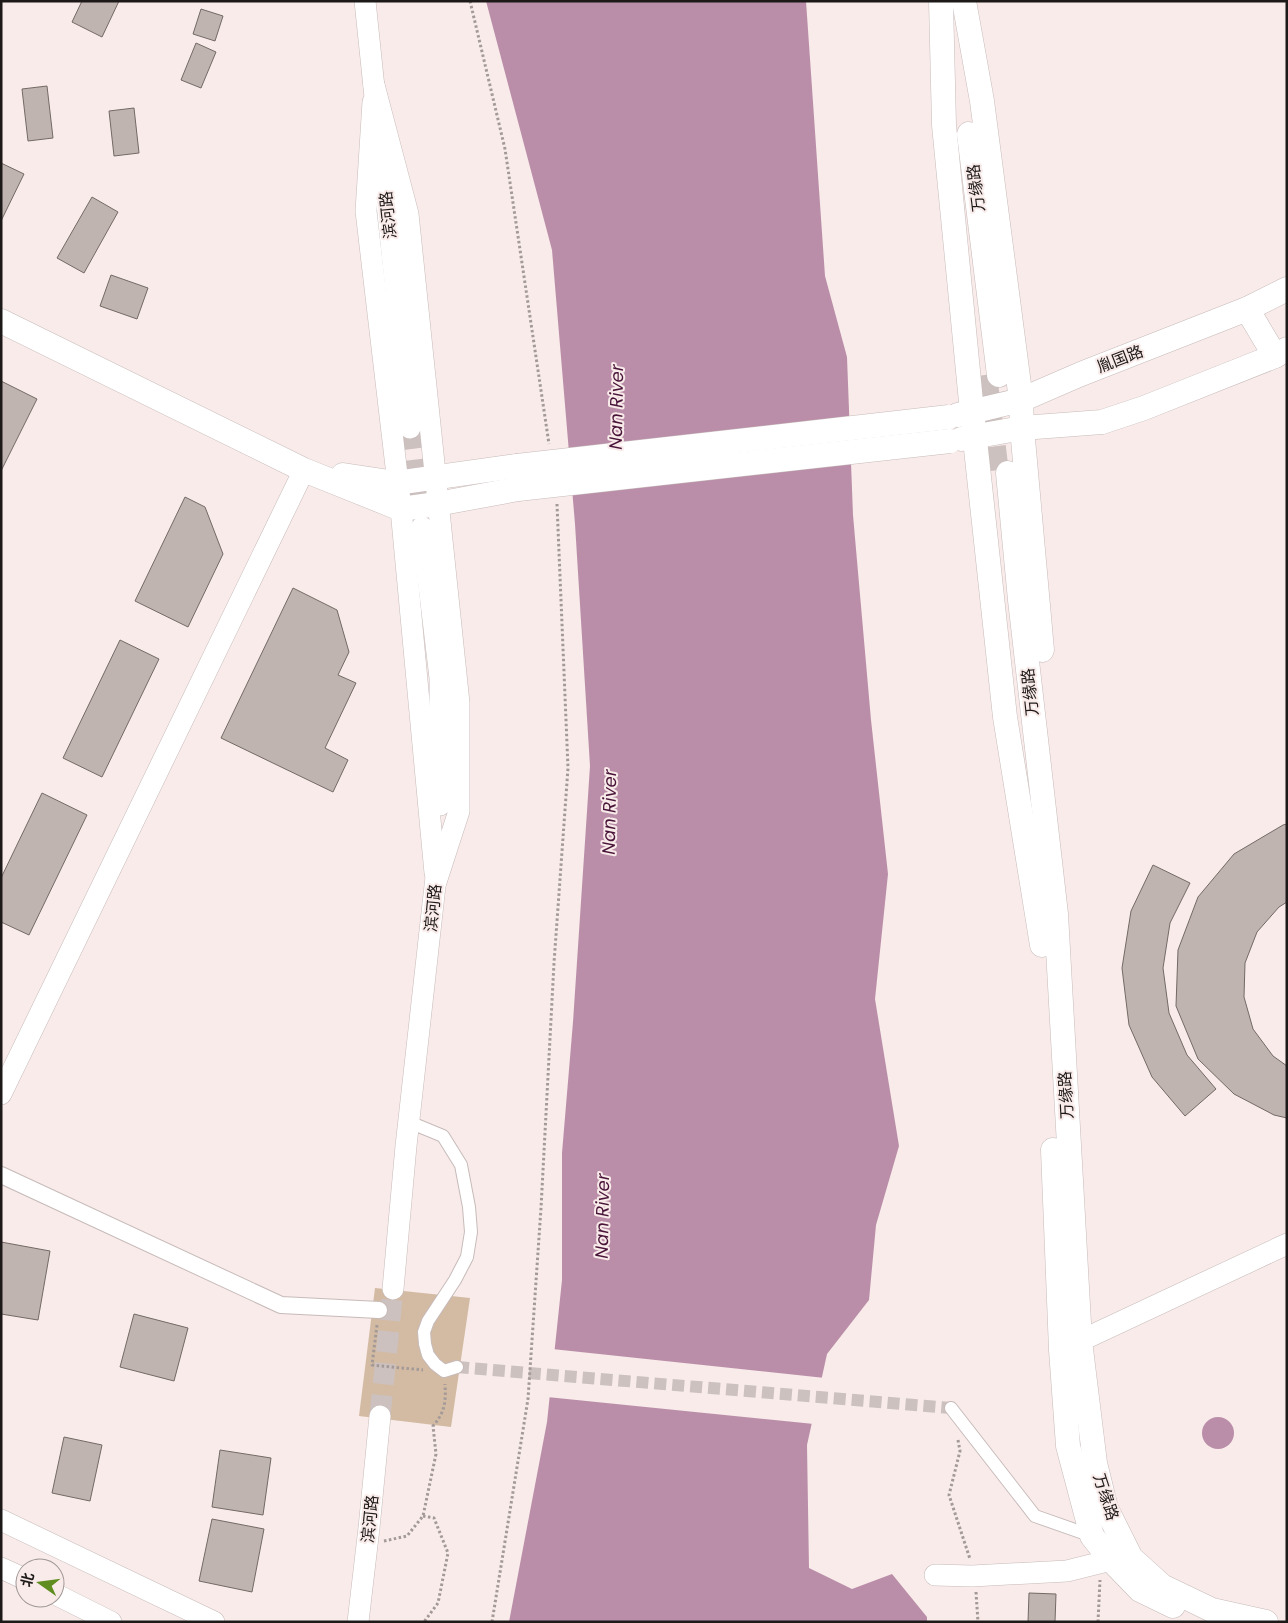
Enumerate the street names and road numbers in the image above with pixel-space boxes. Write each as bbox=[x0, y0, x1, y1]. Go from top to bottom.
street label: 万缘路 bbox=[962, 163, 990, 213]
street label: 滨河路 bbox=[374, 190, 402, 240]
street label: 胤国路 bbox=[1093, 340, 1147, 378]
street label: 万缘路 bbox=[1016, 667, 1044, 717]
street label: 滨河路 bbox=[419, 883, 447, 933]
street label: 万缘路 bbox=[1053, 1070, 1079, 1120]
street label: 万缘路 bbox=[1088, 1471, 1124, 1523]
street label: 滨河路 bbox=[356, 1494, 384, 1544]

